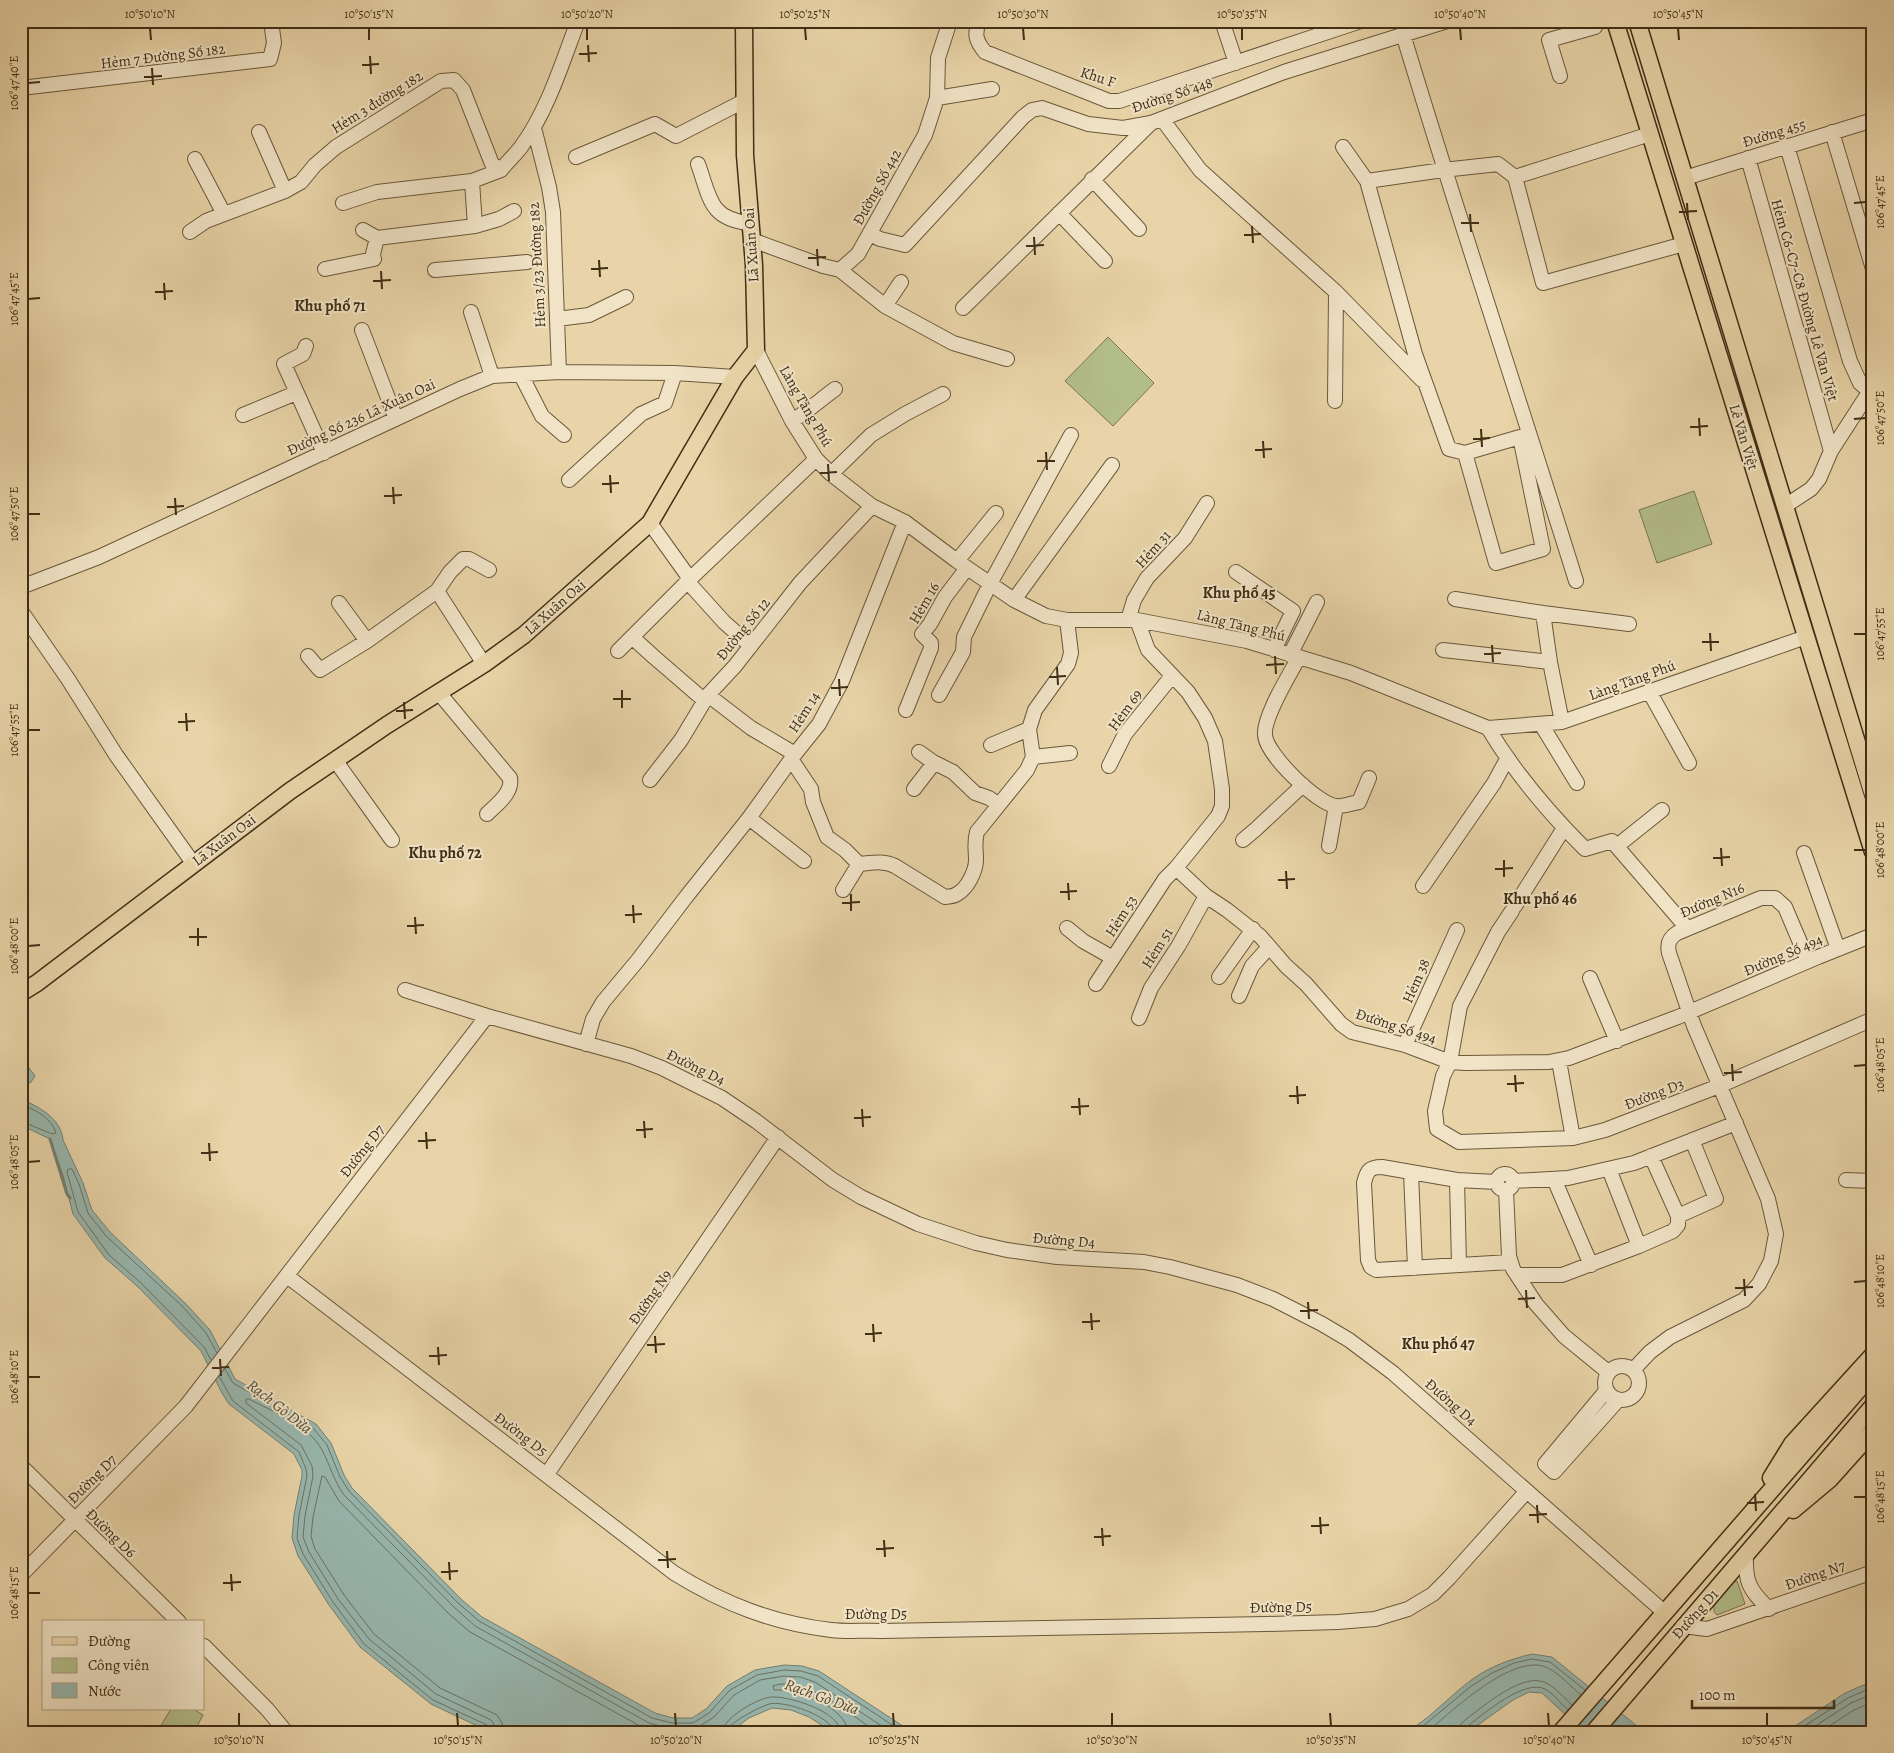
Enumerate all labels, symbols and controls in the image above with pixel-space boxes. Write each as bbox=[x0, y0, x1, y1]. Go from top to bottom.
text: 10°50'10"N bbox=[125, 6, 176, 22]
text: 10°50'15"N bbox=[344, 6, 394, 22]
text: 10°50'20"N bbox=[561, 6, 613, 22]
text: 10°50'25"N bbox=[780, 6, 831, 22]
text: 10°50'30"N bbox=[997, 6, 1049, 22]
text: 10°50'35"N bbox=[1217, 6, 1267, 22]
text: 10°50'40"N bbox=[1434, 6, 1486, 22]
text: 10°50'45"N bbox=[1653, 6, 1704, 22]
street label: Hẻm 7 Đường Số 182 bbox=[99, 38, 227, 74]
text: 106°47'40"E bbox=[6, 56, 22, 110]
street label: Khu F bbox=[1078, 62, 1119, 92]
street label: Hẻm 3 đường 182 bbox=[327, 66, 427, 138]
street label: Đường Số 448 bbox=[1129, 72, 1215, 118]
street label: Đường 455 bbox=[1740, 114, 1808, 152]
street label: Đường Số 442 bbox=[848, 145, 906, 229]
text: 106°47'45"E bbox=[1872, 175, 1888, 229]
street label: Hẻm C6-C7-C8 Đường Lê Văn Việt bbox=[1767, 197, 1844, 404]
street label: Hẻm 3/23 Đường 182 bbox=[524, 202, 550, 328]
street label: Lã Xuân Oai bbox=[738, 207, 764, 283]
text: 106°47'45"E bbox=[6, 272, 22, 326]
district label: Khu phố 71 bbox=[294, 295, 366, 317]
street label: Làng Tăng Phú bbox=[775, 362, 838, 451]
street label: Đường Số 236 Lã Xuân Oai bbox=[283, 374, 439, 460]
text: 106°47'50"E bbox=[1872, 391, 1888, 445]
street label: Lê Văn Việt bbox=[1725, 402, 1763, 472]
text: 106°47'50"E bbox=[6, 487, 22, 541]
street label: Hẻm 31 bbox=[1131, 526, 1175, 572]
street label: Lã Xuân Oai bbox=[520, 575, 590, 639]
street label: Hẻm 16 bbox=[904, 578, 944, 628]
district label: Khu phố 45 bbox=[1202, 582, 1276, 604]
street label: Đường Số 12 bbox=[711, 593, 775, 665]
street label: Làng Tăng Phú bbox=[1195, 604, 1288, 646]
text: 106°47'55"E bbox=[1872, 607, 1888, 661]
street label: Làng Tăng Phú bbox=[1586, 655, 1679, 705]
street label: Hẻm 69 bbox=[1103, 685, 1147, 735]
street label: Hẻm 14 bbox=[783, 687, 825, 736]
text: 106°47'55"E bbox=[6, 703, 22, 757]
street label: Lã Xuân Oai bbox=[188, 809, 260, 871]
text: 106°48'00"E bbox=[1872, 822, 1888, 878]
district label: Khu phố 72 bbox=[408, 842, 482, 864]
street label: Đường N16 bbox=[1677, 877, 1747, 923]
district label: Khu phố 46 bbox=[1503, 888, 1577, 910]
street label: Hẻm 53 bbox=[1100, 891, 1142, 941]
text: 106°48'00"E bbox=[6, 918, 22, 974]
street label: Hẻm 51 bbox=[1137, 924, 1177, 972]
street label: Đường Số 494 bbox=[1740, 929, 1826, 981]
street label: Hẻm 38 bbox=[1397, 956, 1435, 1006]
street label: Đường Số 494 bbox=[1353, 1004, 1439, 1049]
text: 106°48'05"E bbox=[1872, 1037, 1888, 1093]
street label: Đường D4 bbox=[663, 1044, 729, 1090]
street label: Đường D3 bbox=[1621, 1074, 1687, 1114]
street label: Đường D7 bbox=[335, 1120, 389, 1182]
text: 106°48'05"E bbox=[6, 1134, 22, 1190]
street label: Đường D4 bbox=[1032, 1227, 1096, 1253]
text: 106°48'10"E bbox=[1872, 1254, 1888, 1308]
street label: Đường N9 bbox=[624, 1265, 676, 1329]
district label: Khu phố 47 bbox=[1401, 1333, 1475, 1355]
text: 106°48'10"E bbox=[6, 1350, 22, 1404]
water label: Rạch Gò Dừa bbox=[242, 1374, 317, 1440]
street label: Đường D4 bbox=[1421, 1374, 1481, 1430]
street label: Đường D5 bbox=[490, 1407, 552, 1461]
street label: Đường D7 bbox=[63, 1449, 122, 1508]
text: 106°48'15"E bbox=[1872, 1471, 1888, 1523]
street label: Đường D6 bbox=[81, 1504, 141, 1562]
street label: Đường N7 bbox=[1782, 1555, 1848, 1595]
text: 106°48'15"E bbox=[6, 1567, 22, 1619]
street label: Đường D1 bbox=[1667, 1585, 1723, 1643]
street label: Đường D5 bbox=[1250, 1596, 1312, 1618]
street label: Đường D5 bbox=[845, 1604, 907, 1624]
legend bbox=[42, 1620, 205, 1710]
text: Đường bbox=[88, 1631, 131, 1651]
text: Công viên bbox=[88, 1655, 149, 1675]
water label: Rạch Gò Dừa bbox=[782, 1673, 862, 1721]
scale bar bbox=[1692, 1678, 1834, 1710]
text: Nước bbox=[88, 1681, 121, 1701]
text: 100 m bbox=[1699, 1685, 1736, 1705]
text: 10°50'10"N bbox=[214, 1732, 265, 1748]
text: 10°50'15"N bbox=[433, 1732, 483, 1748]
text: 10°50'20"N bbox=[650, 1732, 702, 1748]
text: 10°50'25"N bbox=[869, 1732, 920, 1748]
text: 10°50'30"N bbox=[1086, 1732, 1138, 1748]
text: 10°50'35"N bbox=[1306, 1732, 1356, 1748]
text: 10°50'40"N bbox=[1523, 1732, 1575, 1748]
text: 10°50'45"N bbox=[1742, 1732, 1793, 1748]

